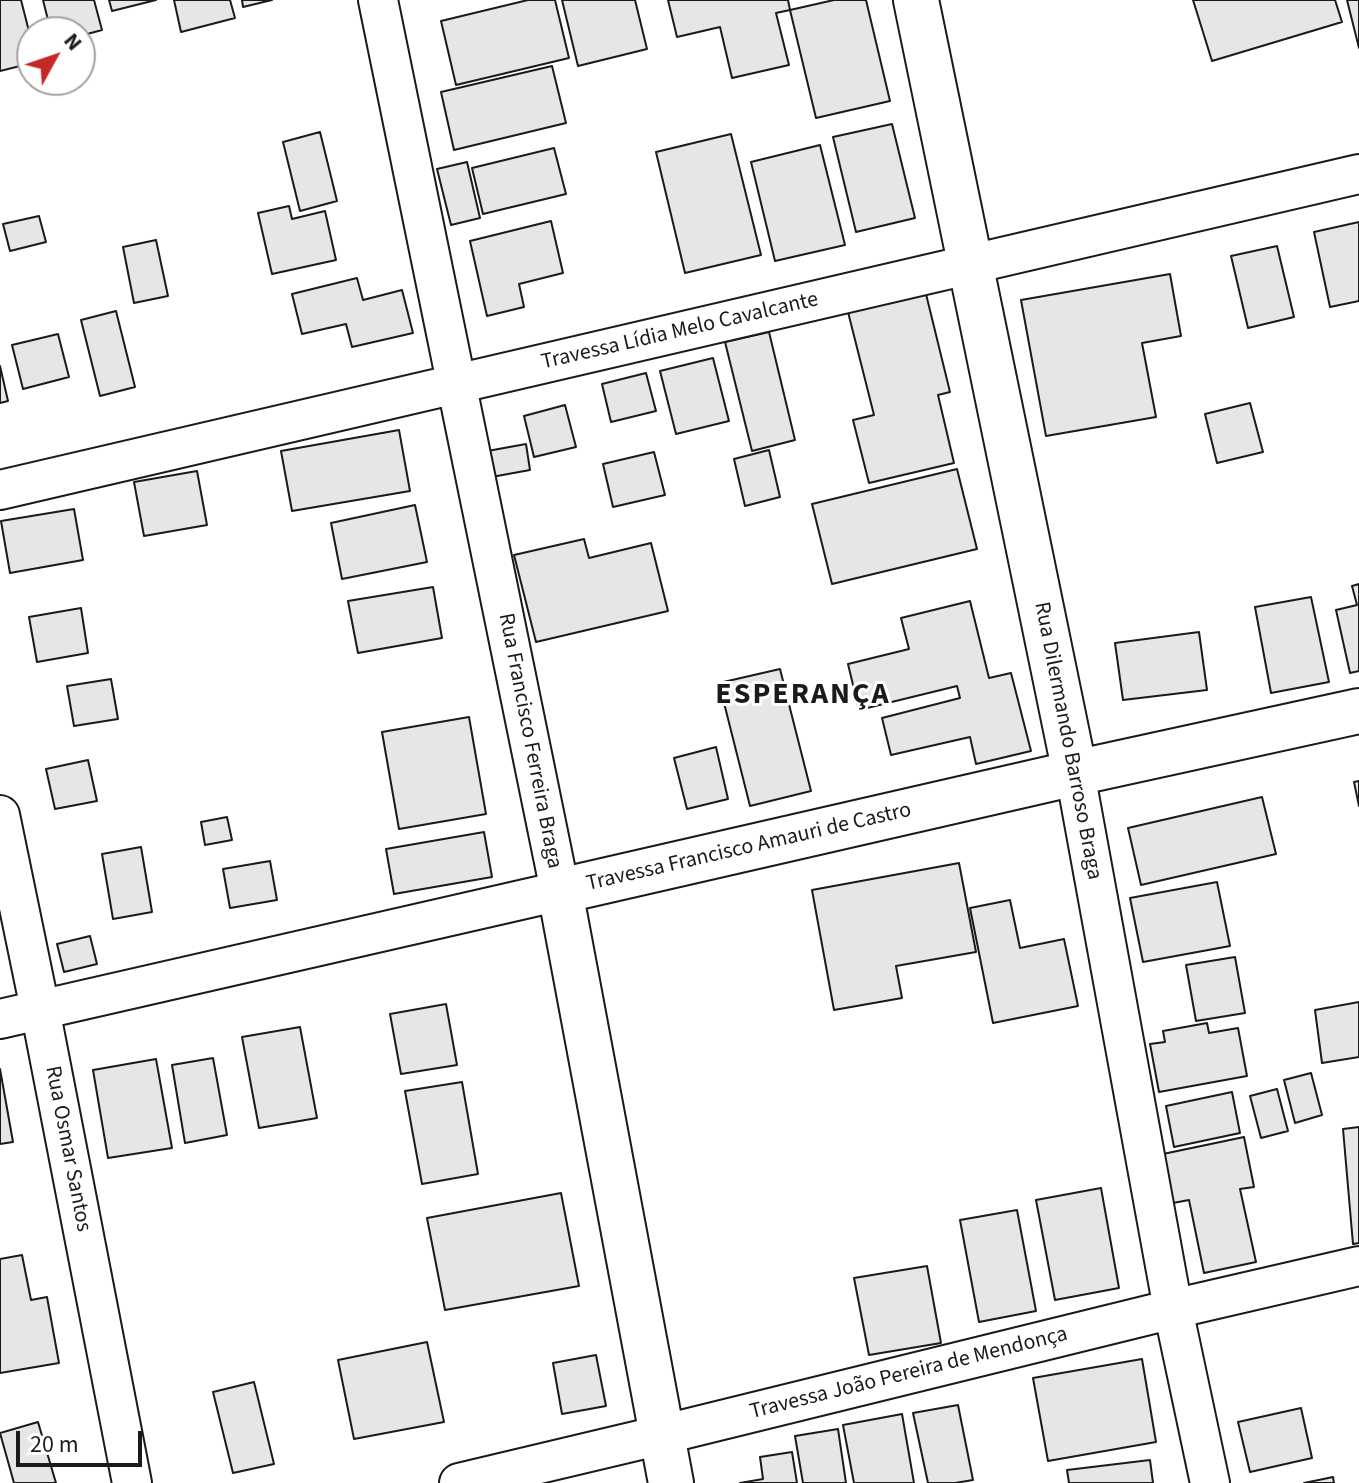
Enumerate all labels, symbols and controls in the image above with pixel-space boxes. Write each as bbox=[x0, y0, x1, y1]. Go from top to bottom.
north arrow bbox=[16, 16, 96, 96]
text: N bbox=[56, 26, 90, 58]
street label: Travessa Lídia Melo Cavalcante bbox=[539, 287, 821, 377]
street label: Rua Dilermando Barroso Braga bbox=[1027, 600, 1107, 882]
street label: Rua Francisco Ferreira Braga bbox=[491, 611, 567, 871]
district label: ESPERANÇA bbox=[715, 678, 891, 714]
street label: Travessa Francisco Amauri de Castro bbox=[584, 798, 914, 898]
street label: Rua Osmar Santos bbox=[38, 1064, 96, 1234]
street label: Travessa João Pereira de Mendonça bbox=[748, 1322, 1070, 1426]
scale bar bbox=[20, 1415, 146, 1465]
text: 20 m bbox=[30, 1427, 79, 1462]

